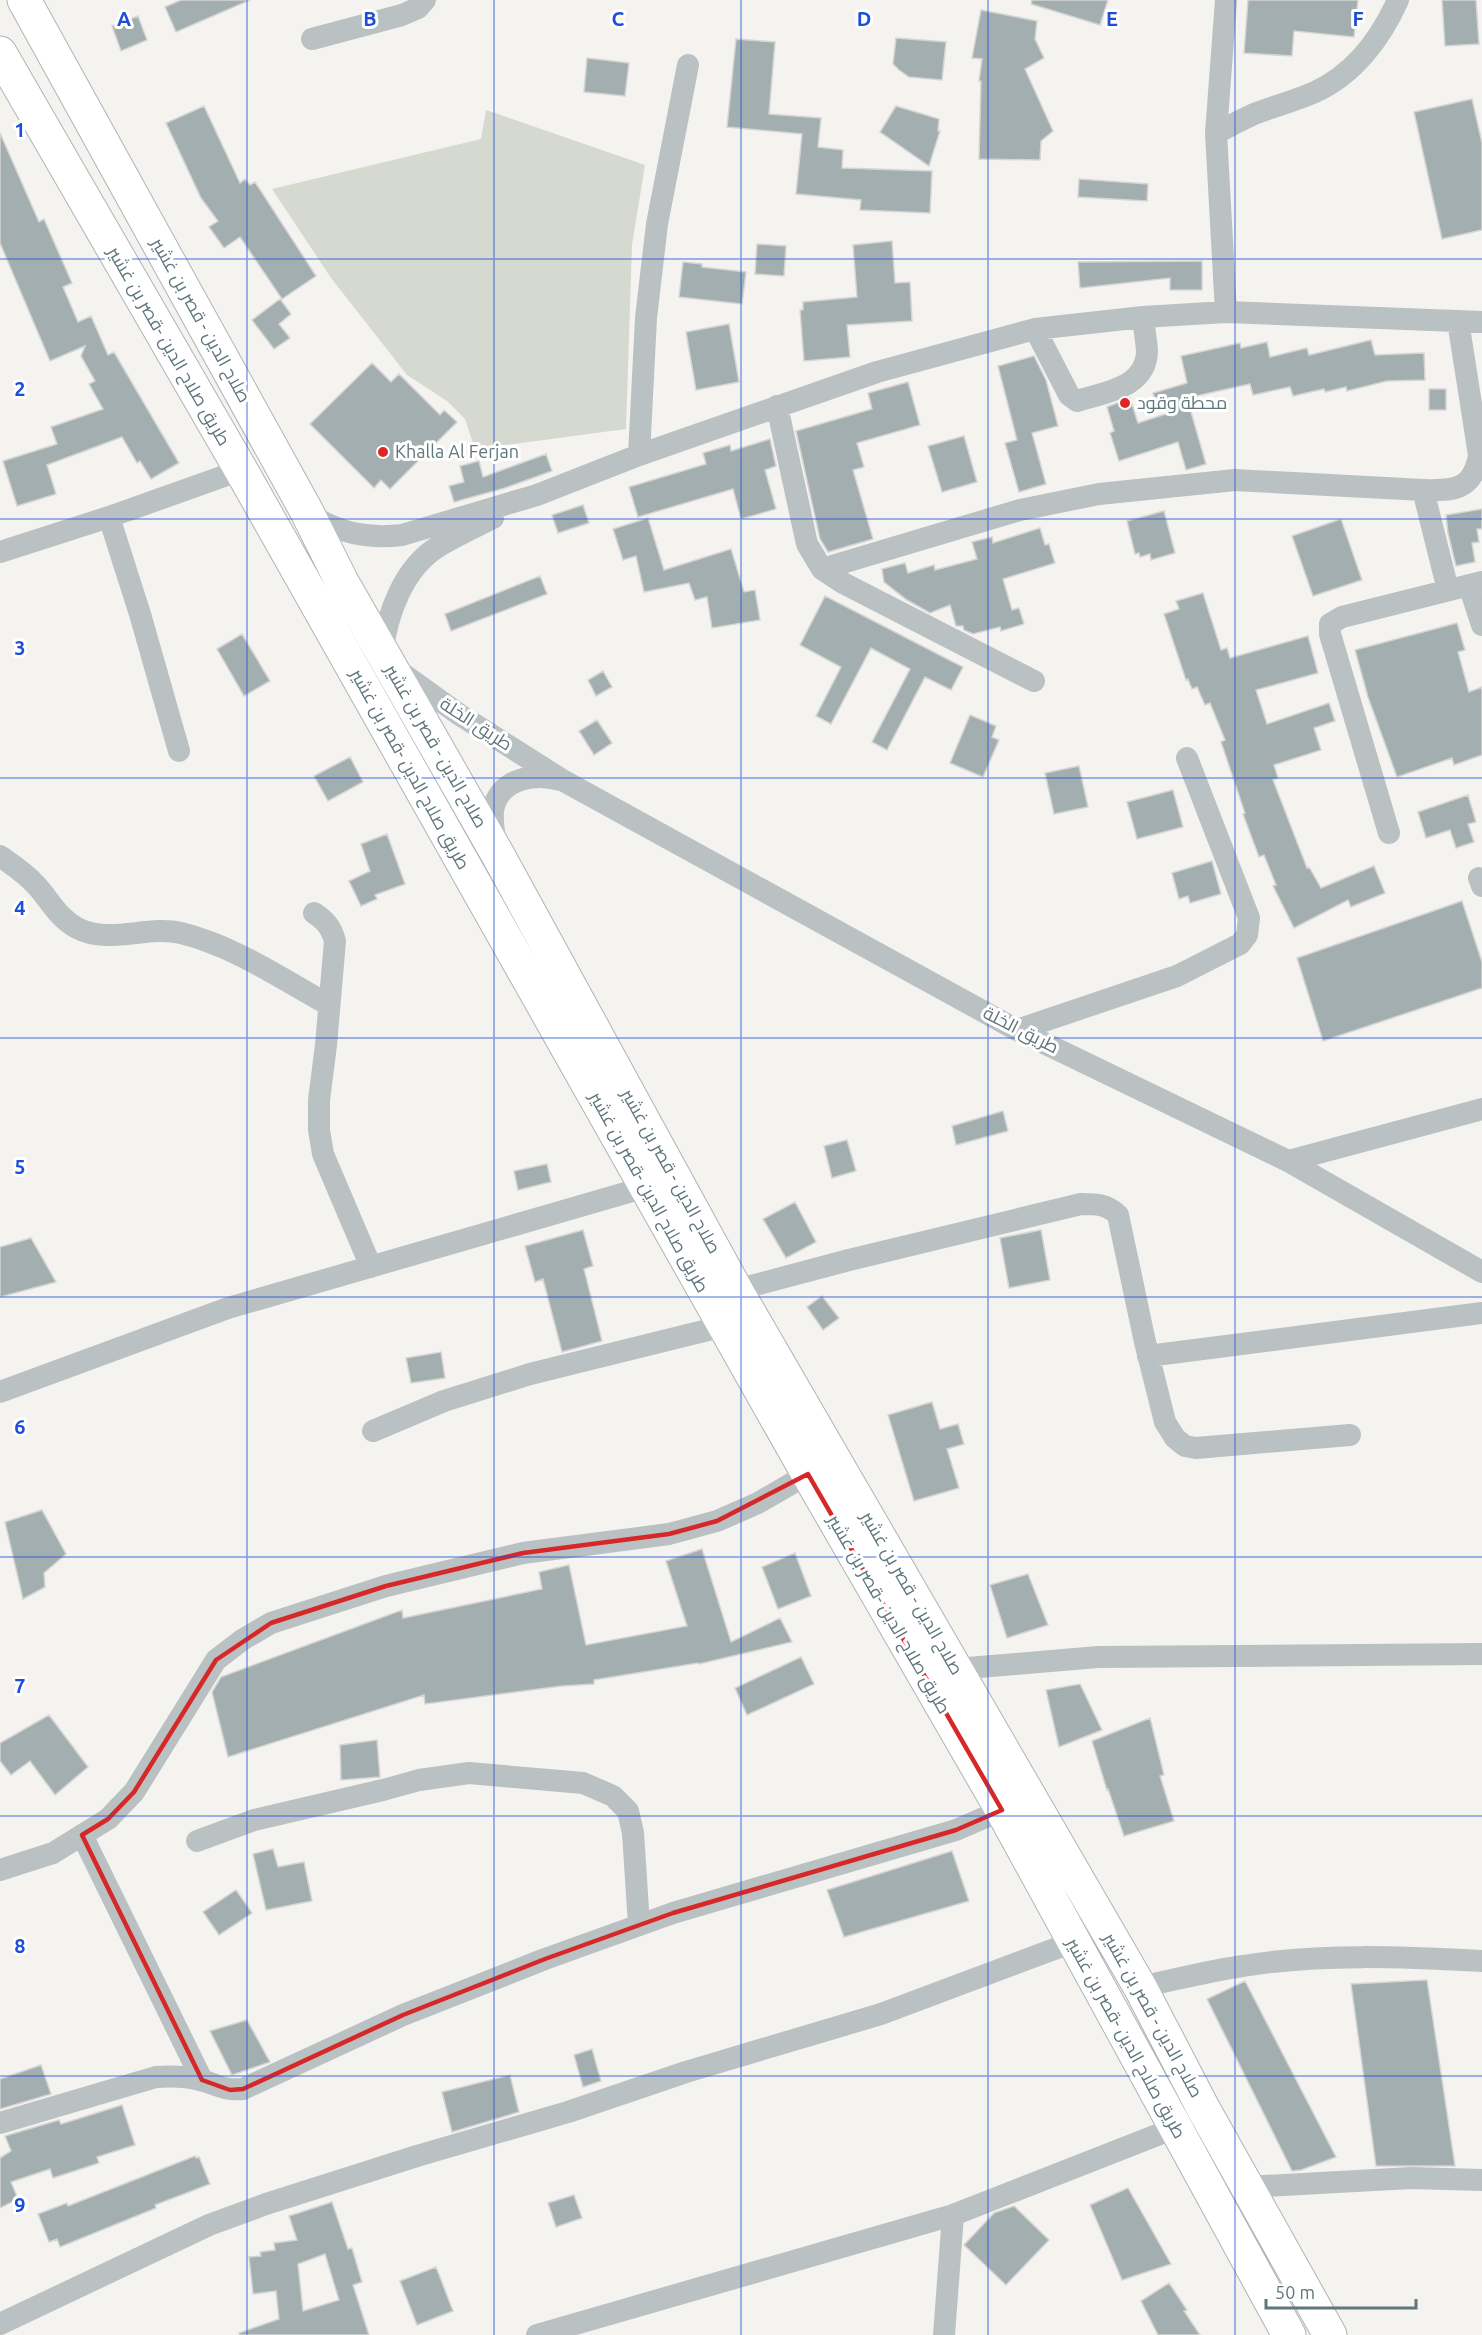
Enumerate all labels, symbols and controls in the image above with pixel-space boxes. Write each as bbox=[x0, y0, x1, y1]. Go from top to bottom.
text: A bbox=[117, 7, 131, 30]
text: B bbox=[363, 7, 377, 30]
text: C bbox=[612, 7, 625, 30]
text: D bbox=[857, 7, 871, 30]
text: E bbox=[1106, 7, 1118, 30]
text: F bbox=[1352, 7, 1364, 30]
text: 1 bbox=[14, 118, 26, 141]
street label: صلاح الدين - قصر بن غشير bbox=[145, 233, 256, 407]
street label: طريق صلاح الدين -قصر بن غشير bbox=[102, 242, 235, 450]
text: 2 bbox=[14, 377, 26, 400]
place label: محطة وقود bbox=[1137, 392, 1227, 414]
marker: محطة وقود bbox=[1118, 396, 1132, 410]
place label: Khalla Al Ferjan bbox=[395, 441, 519, 461]
marker: Khalla Al Ferjan bbox=[376, 445, 390, 459]
text: 3 bbox=[14, 636, 26, 659]
street label: صلاح الدين - قصر بن غشير bbox=[379, 659, 492, 832]
street label: طريق صلاح الدين -قصر بن غشير bbox=[344, 664, 474, 874]
street label: طريق الخلة bbox=[435, 692, 516, 756]
text: 4 bbox=[14, 896, 26, 919]
street label: طريق الخلة bbox=[979, 1002, 1062, 1059]
street label: صلاح الدين - قصر بن غشير bbox=[615, 1084, 726, 1258]
street label: طريق صلاح الدين -قصر بن غشير bbox=[583, 1087, 713, 1297]
text: 5 bbox=[14, 1155, 26, 1178]
text: 6 bbox=[14, 1415, 26, 1438]
street label: صلاح الدين - قصر بن غشير bbox=[855, 1506, 968, 1679]
street label: طريق صلاح الدين -قصر بن غشير bbox=[822, 1510, 955, 1718]
text: 7 bbox=[14, 1674, 26, 1697]
street label: صلاح الدين - قصر بن غشير bbox=[1097, 1928, 1208, 2102]
street label: طريق صلاح الدين -قصر بن غشير bbox=[1060, 1933, 1190, 2143]
text: 8 bbox=[14, 1934, 26, 1957]
text: 9 bbox=[14, 2193, 26, 2216]
scale bar bbox=[1266, 2272, 1416, 2310]
text: 50 m bbox=[1275, 2282, 1315, 2302]

